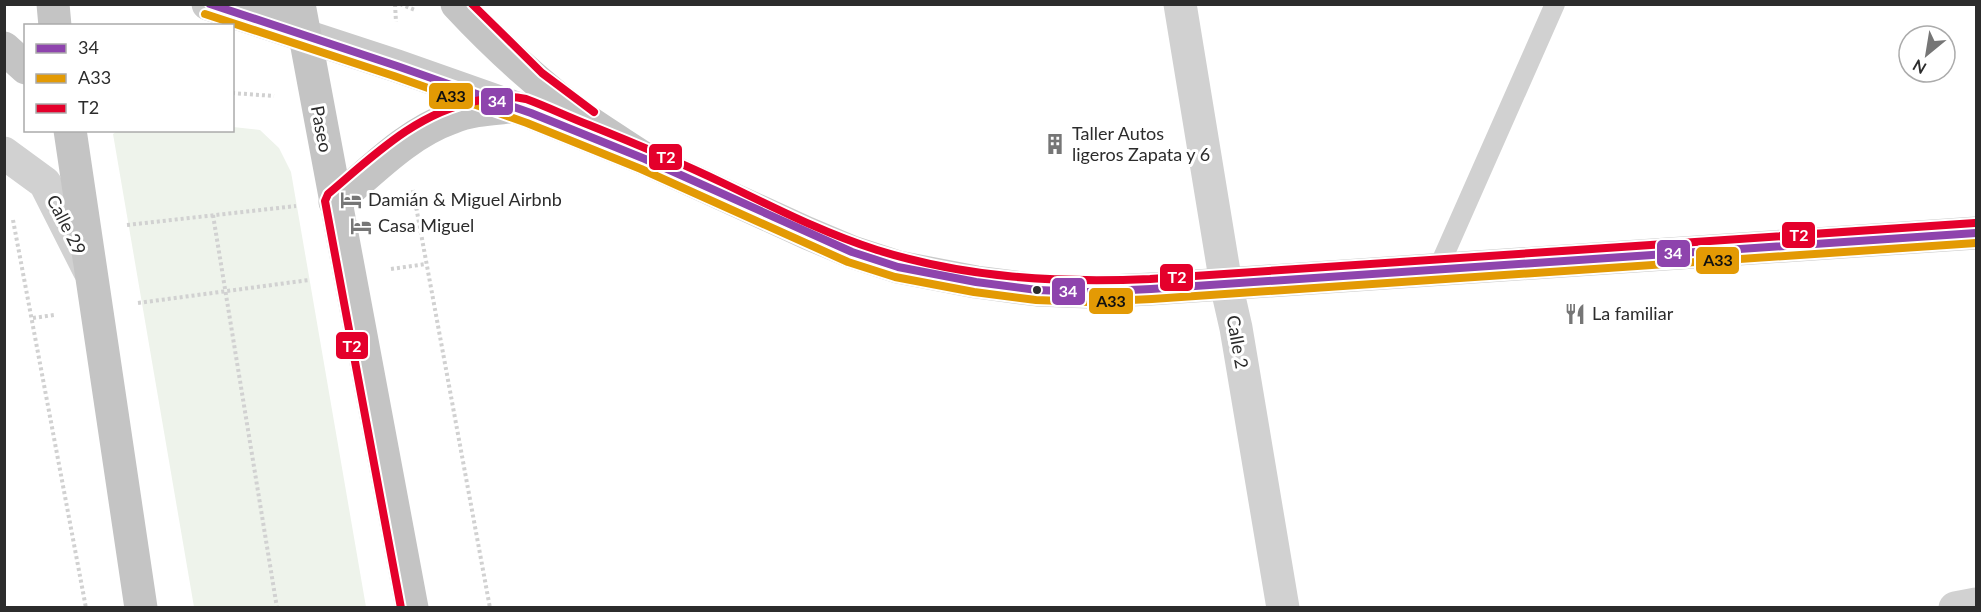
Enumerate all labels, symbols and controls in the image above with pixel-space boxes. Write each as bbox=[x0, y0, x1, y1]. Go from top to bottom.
legend bbox=[24, 24, 234, 132]
north arrow bbox=[1897, 24, 1957, 84]
text: 34 bbox=[78, 36, 99, 58]
text: N bbox=[1909, 56, 1929, 79]
text: A33 bbox=[78, 66, 111, 88]
line badge: A33 bbox=[428, 82, 474, 110]
text: A33 bbox=[435, 86, 466, 105]
line badge: 34 bbox=[480, 87, 514, 116]
text: 34 bbox=[488, 91, 506, 110]
text: T2 bbox=[78, 96, 99, 118]
street label: Paseo bbox=[307, 104, 337, 154]
place label: Taller Autos ligeros Zapata y 6 bbox=[1072, 122, 1210, 165]
building icon: Taller Autos ligeros Zapata y 6 bbox=[1043, 132, 1067, 156]
line badge: T2 bbox=[648, 143, 683, 171]
text: T2 bbox=[657, 147, 675, 166]
hotel icon: Damián & Miguel Airbnb bbox=[339, 188, 363, 212]
place label: Damián & Miguel Airbnb bbox=[368, 188, 562, 210]
street label: Calle 29 bbox=[42, 191, 91, 258]
hotel icon: Casa Miguel bbox=[349, 214, 373, 238]
place label: Casa Miguel bbox=[378, 214, 474, 236]
line badge: T2 bbox=[1781, 221, 1816, 249]
text: T2 bbox=[1790, 225, 1808, 244]
line badge: 34 bbox=[1656, 239, 1691, 268]
text: 34 bbox=[1664, 243, 1682, 262]
line badge: A33 bbox=[1695, 246, 1740, 275]
text: A33 bbox=[1702, 250, 1733, 269]
line badge: T2 bbox=[1159, 263, 1194, 292]
text: T2 bbox=[1168, 267, 1186, 286]
line badge: 34 bbox=[1051, 277, 1086, 306]
text: 34 bbox=[1059, 281, 1077, 300]
unlabelled marker bbox=[1031, 284, 1043, 296]
line badge: A33 bbox=[1088, 287, 1134, 315]
text: A33 bbox=[1095, 291, 1126, 310]
restaurant icon: La familiar bbox=[1563, 302, 1587, 326]
place label: La familiar bbox=[1592, 302, 1674, 324]
street label: Calle 2 bbox=[1222, 313, 1254, 370]
line badge: T2 bbox=[335, 331, 369, 360]
text: T2 bbox=[343, 336, 361, 355]

